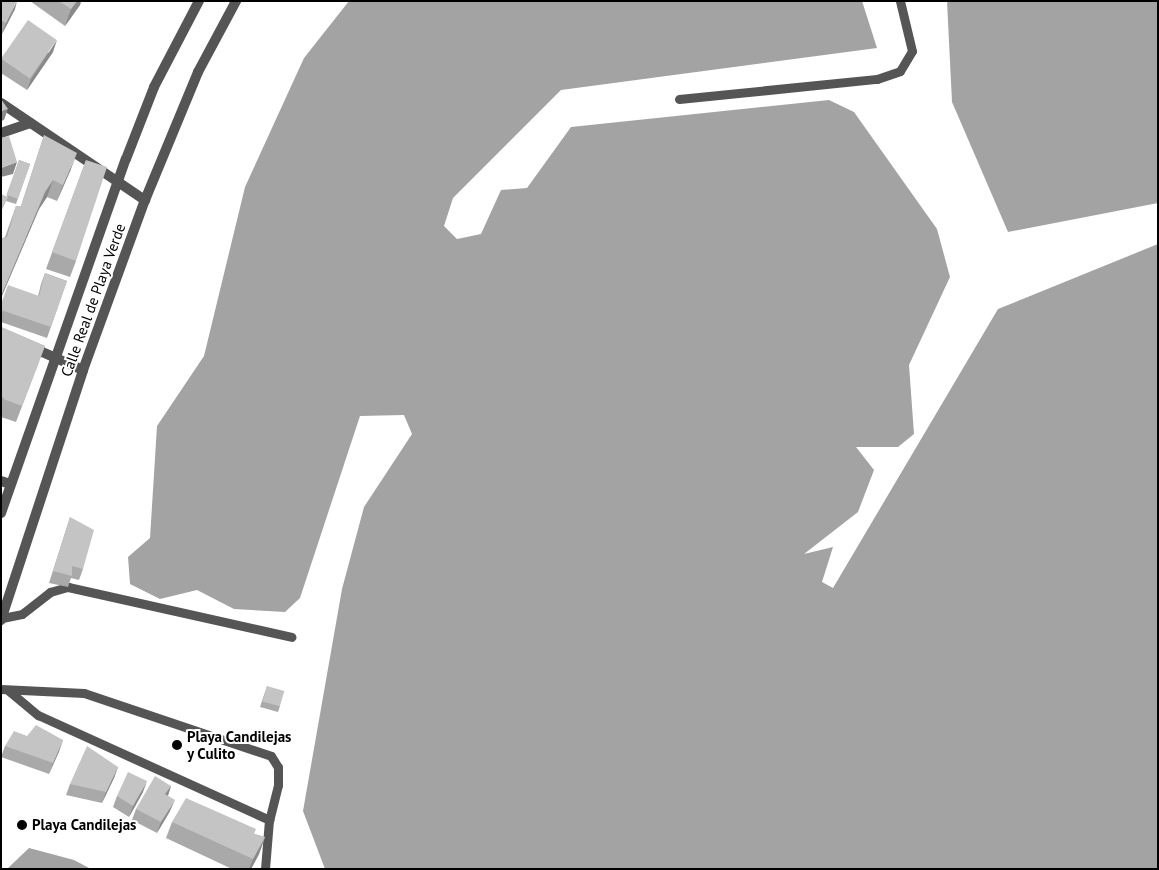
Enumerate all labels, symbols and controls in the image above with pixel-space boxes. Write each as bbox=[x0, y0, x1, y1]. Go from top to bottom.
street label: Calle Real de Playa Verde bbox=[57, 221, 129, 379]
place label: Playa Candilejas y Culito bbox=[187, 727, 292, 762]
marker: Playa Candilejas y Culito bbox=[171, 739, 183, 751]
place label: Playa Candilejas bbox=[32, 816, 137, 834]
marker: Playa Candilejas bbox=[16, 819, 28, 831]

